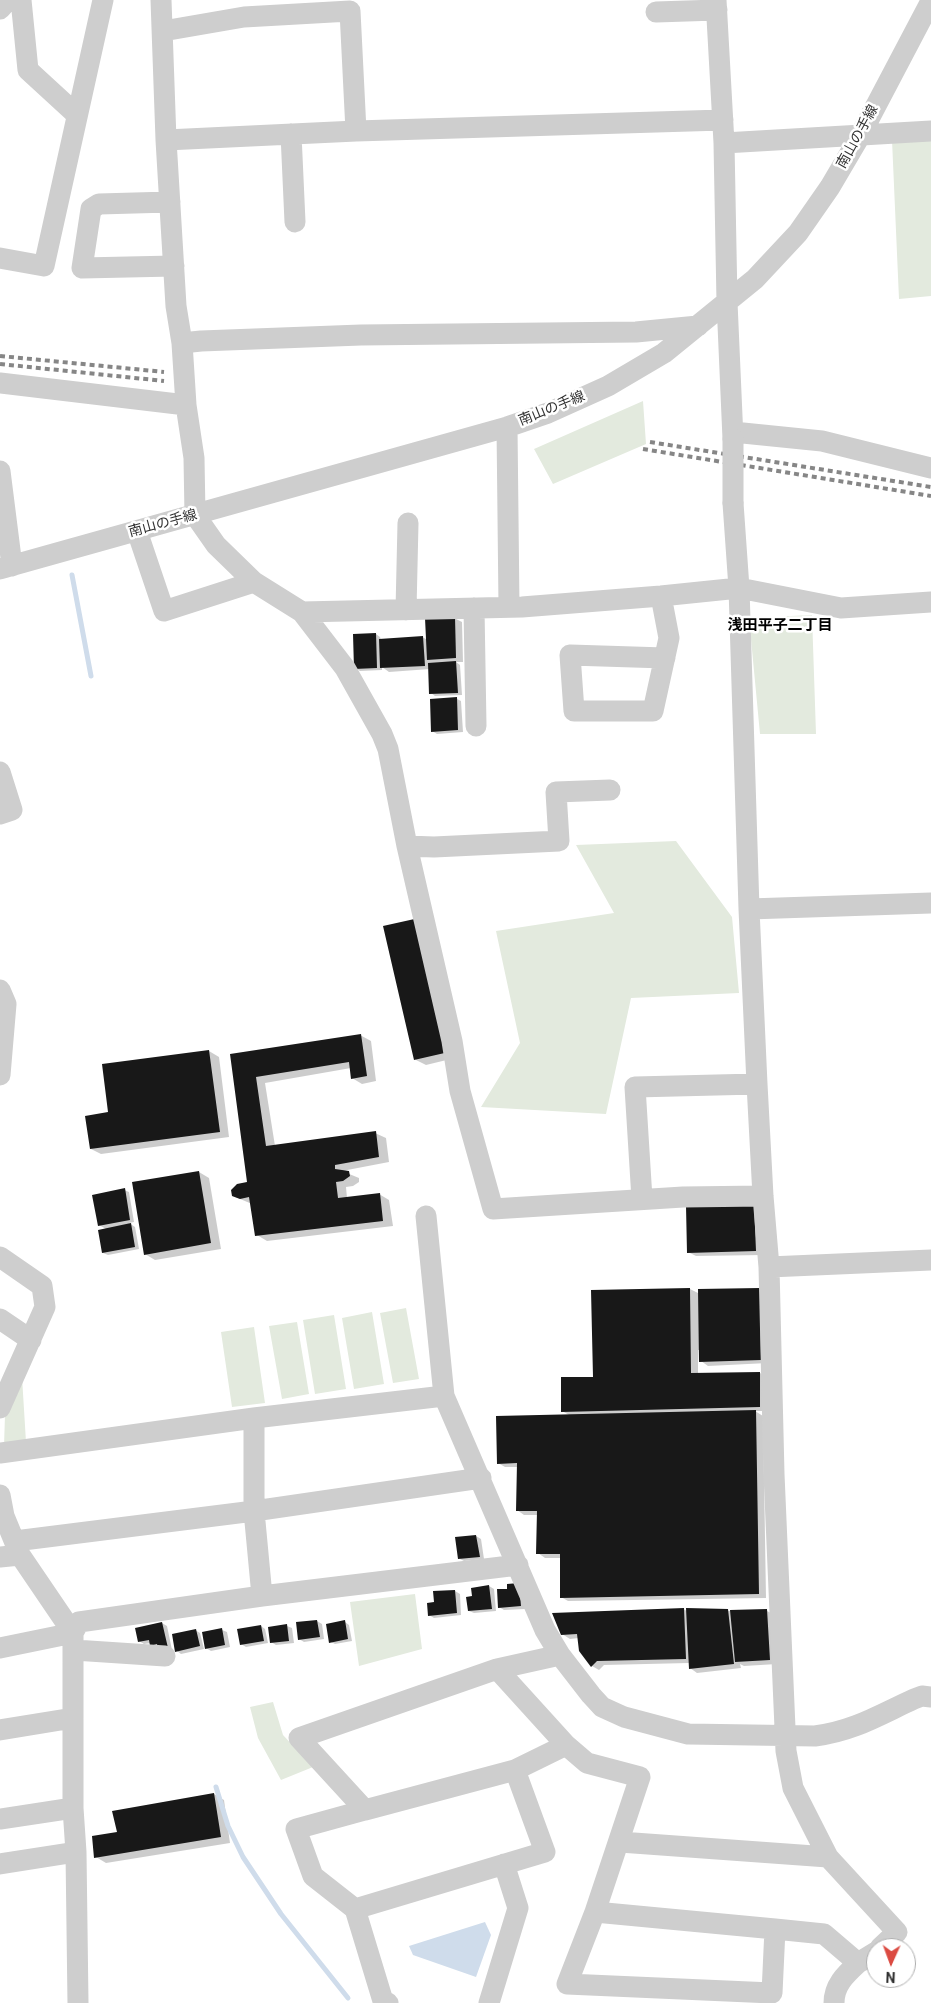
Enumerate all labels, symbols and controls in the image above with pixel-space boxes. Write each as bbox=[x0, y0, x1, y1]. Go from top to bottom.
street label: 南山の手線 bbox=[834, 102, 882, 172]
street label: 南山の手線 bbox=[516, 388, 588, 430]
street label: 南山の手線 bbox=[127, 507, 199, 541]
district label: 浅田平子二丁目 bbox=[728, 617, 832, 635]
north arrow bbox=[866, 1938, 916, 1988]
text: N bbox=[885, 1969, 896, 1985]

